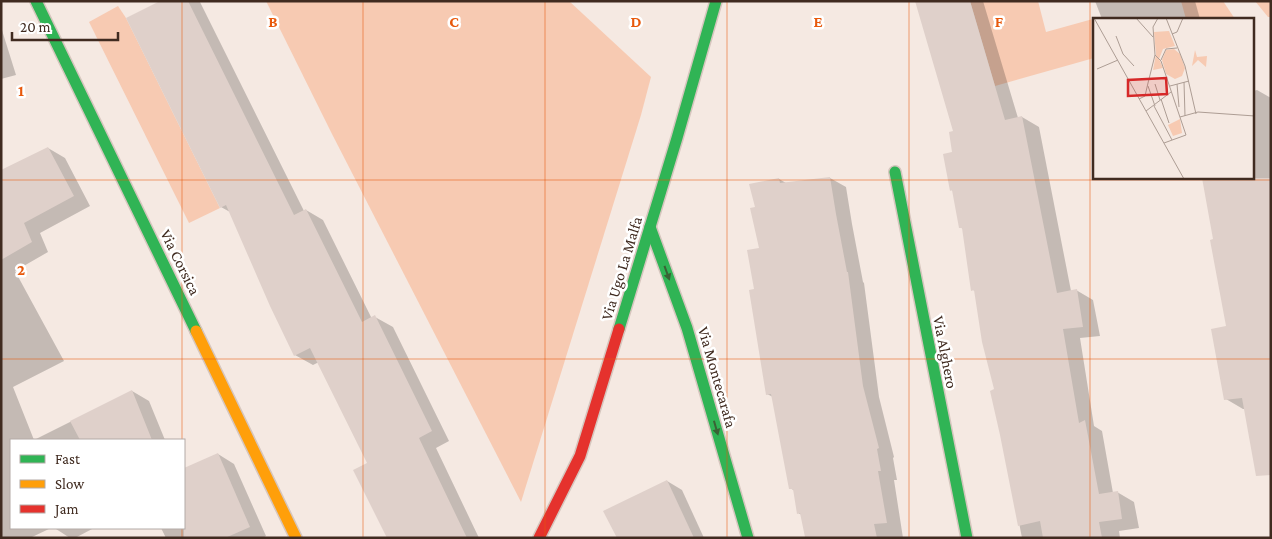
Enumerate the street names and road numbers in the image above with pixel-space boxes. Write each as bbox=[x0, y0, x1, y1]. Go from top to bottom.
street label: Via Ugo La Malfa bbox=[598, 214, 646, 322]
street label: Via Corsica bbox=[157, 227, 204, 298]
street label: Via Alghero bbox=[929, 314, 961, 390]
street label: Via Montecarafa bbox=[695, 325, 740, 430]

